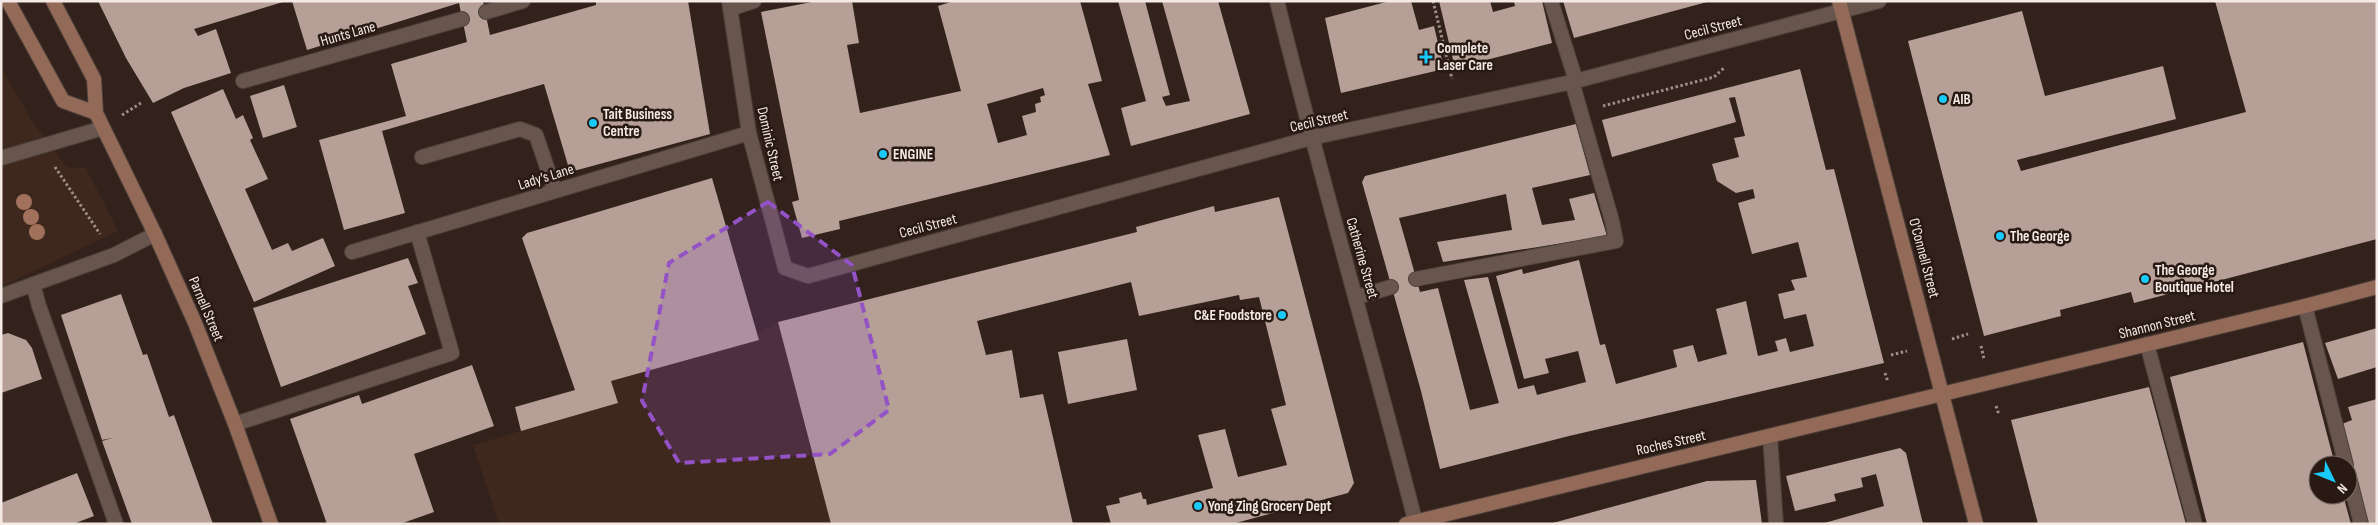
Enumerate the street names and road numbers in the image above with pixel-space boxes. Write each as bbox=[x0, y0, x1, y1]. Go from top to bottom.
street label: Cecil Street bbox=[1682, 11, 1744, 45]
street label: Hunts Lane bbox=[318, 17, 378, 51]
street label: Dominic Street bbox=[752, 105, 788, 183]
street label: Cecil Street bbox=[1288, 105, 1350, 137]
street label: Lady’s Lane bbox=[516, 160, 576, 194]
street label: Cecil Street bbox=[897, 209, 959, 243]
street label: Catherine Street bbox=[1341, 215, 1383, 301]
street label: O'Connell Street bbox=[1904, 216, 1944, 300]
street label: Parnell Street bbox=[184, 274, 228, 345]
street label: Shannon Street bbox=[2117, 306, 2198, 344]
street label: Roches Street bbox=[1634, 426, 1708, 460]

